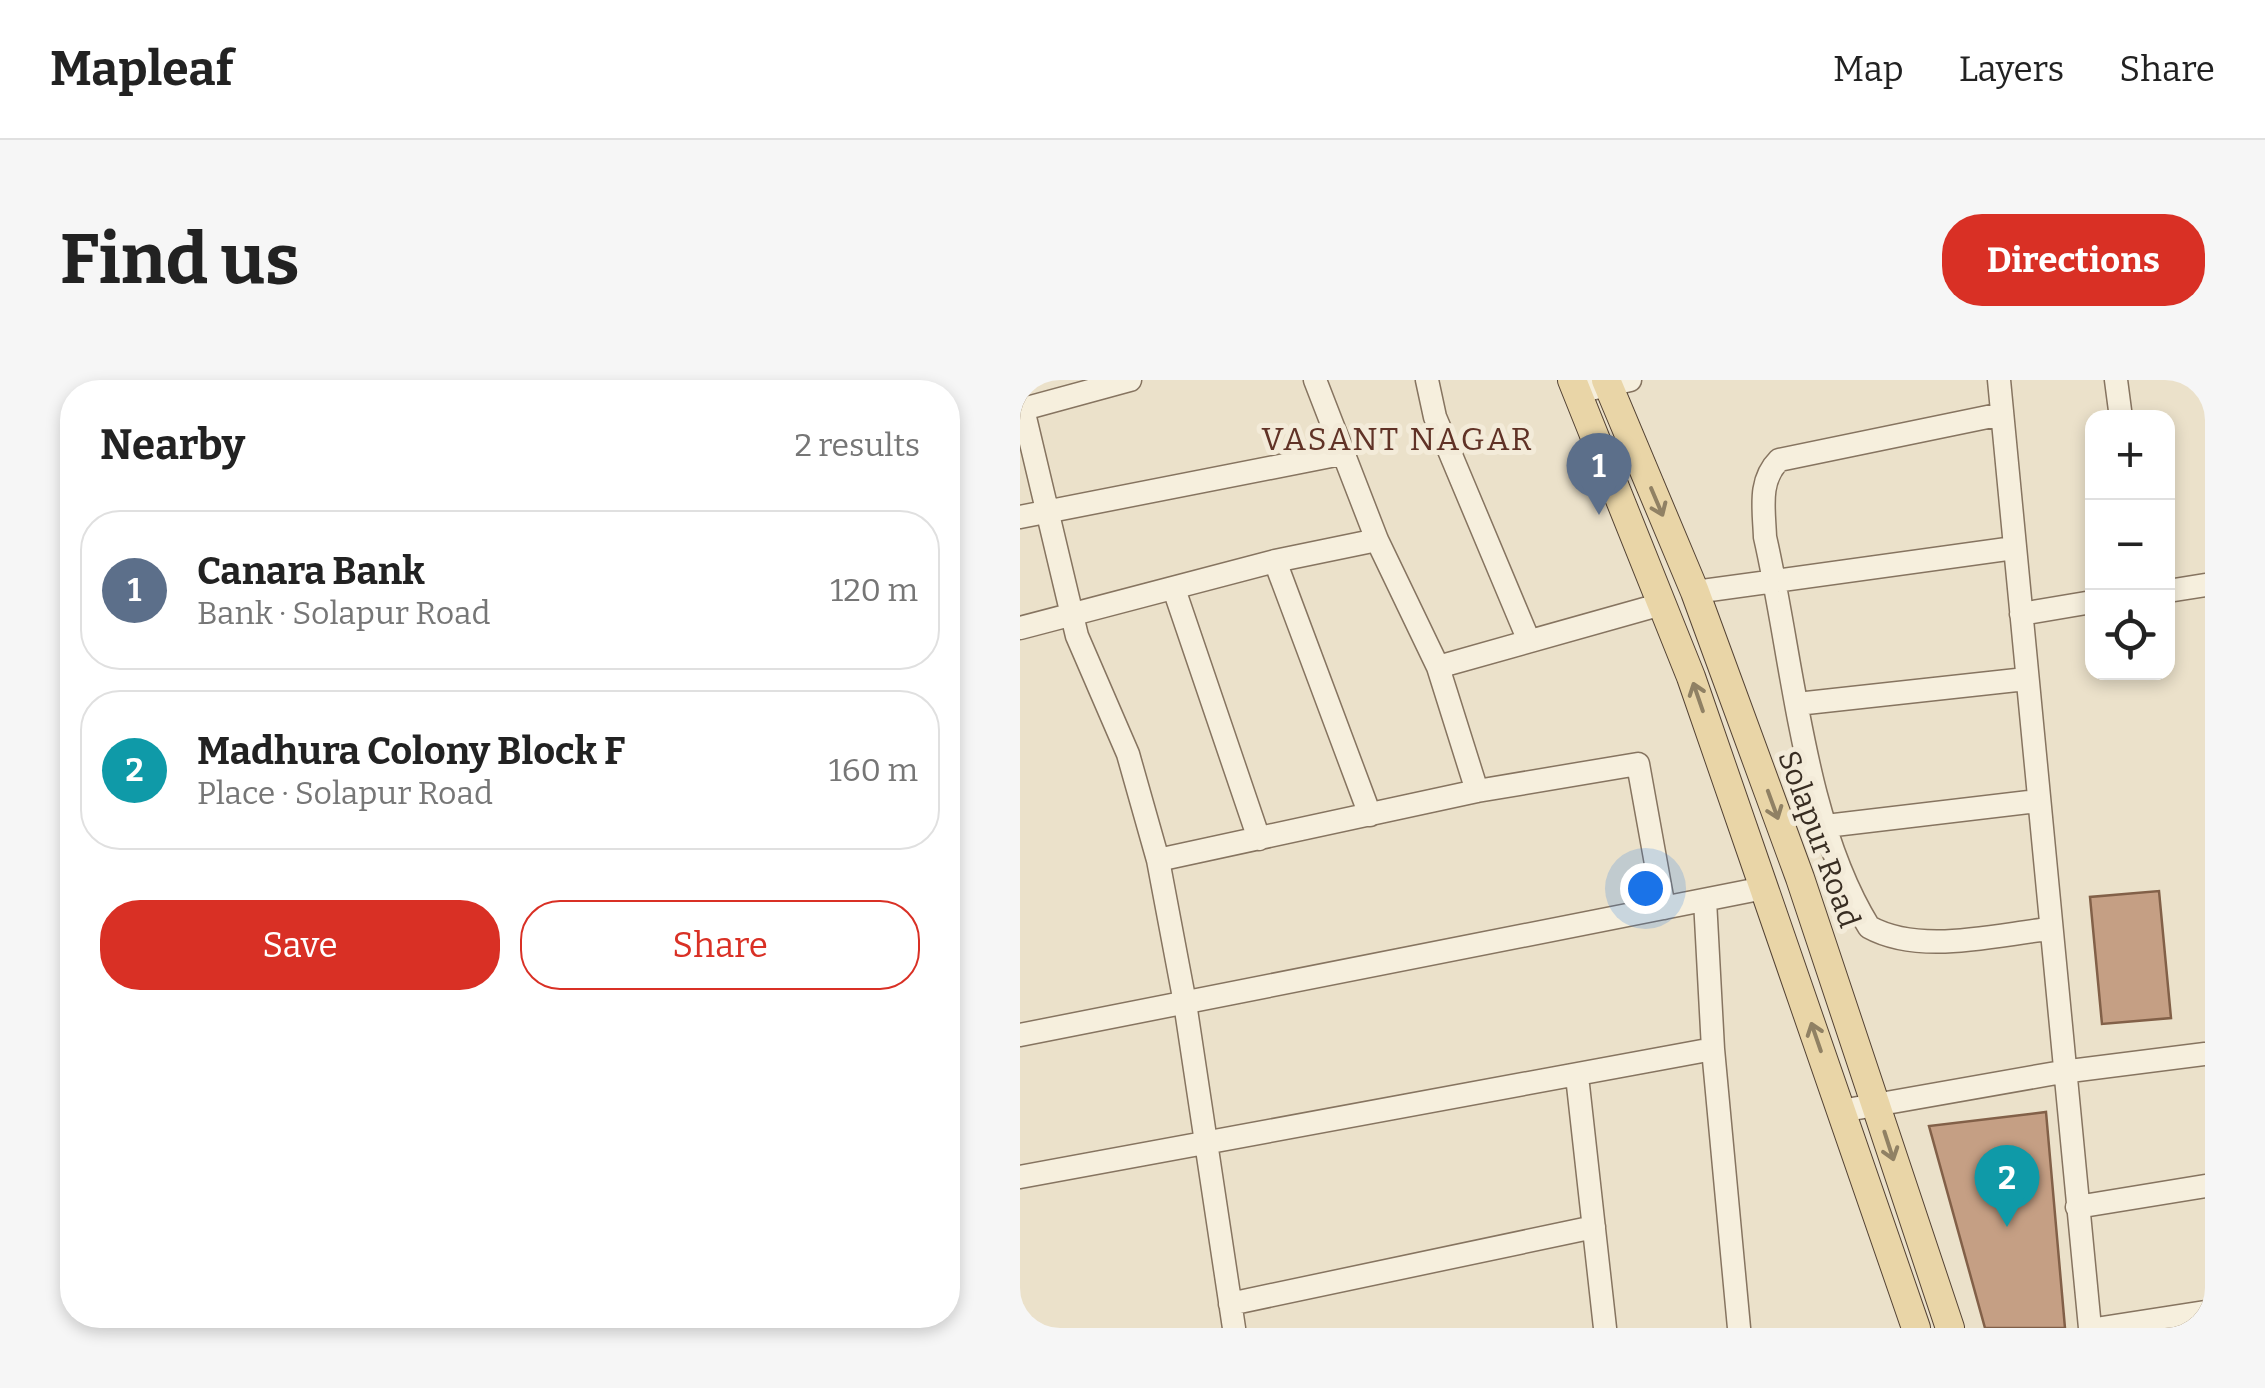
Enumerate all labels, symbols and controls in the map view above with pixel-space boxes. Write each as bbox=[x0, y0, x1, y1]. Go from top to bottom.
text: Mapleaf bbox=[50, 40, 234, 98]
text: Map bbox=[1833, 48, 1904, 90]
text: Layers bbox=[1959, 48, 2064, 90]
text: Share bbox=[2119, 48, 2215, 90]
button: Directions bbox=[1942, 214, 2205, 306]
text: Find us bbox=[60, 218, 300, 302]
map controls bbox=[2085, 410, 2175, 680]
button: + bbox=[2085, 410, 2175, 500]
text: Nearby bbox=[100, 420, 245, 470]
district label: VASANT NAGAR bbox=[1262, 420, 1534, 458]
text: 2 results bbox=[794, 426, 920, 464]
pin: 1 bbox=[1566, 432, 1632, 515]
one-way arrow bbox=[1649, 486, 1667, 517]
button: − bbox=[2085, 500, 2175, 590]
text: Canara Bank bbox=[197, 548, 425, 594]
text: 1 bbox=[128, 571, 141, 609]
text: 120 m bbox=[830, 571, 918, 609]
button: locate bbox=[2085, 590, 2175, 680]
text: Bank · Solapur Road bbox=[197, 594, 491, 632]
one-way arrow bbox=[1688, 683, 1706, 714]
text: Madhura Colony Block F bbox=[197, 728, 625, 774]
street label: Solapur Road bbox=[1770, 746, 1868, 933]
text: 2 bbox=[125, 751, 144, 789]
text: 160 m bbox=[829, 751, 918, 789]
text: Place · Solapur Road bbox=[197, 774, 493, 812]
one-way arrow bbox=[1766, 790, 1784, 820]
your location bbox=[1620, 863, 1671, 914]
button: Save bbox=[100, 900, 500, 990]
button: Share bbox=[520, 900, 920, 990]
one-way arrow bbox=[1805, 1022, 1823, 1054]
one-way arrow bbox=[1882, 1130, 1900, 1162]
pin: 2 bbox=[1974, 1144, 2040, 1227]

